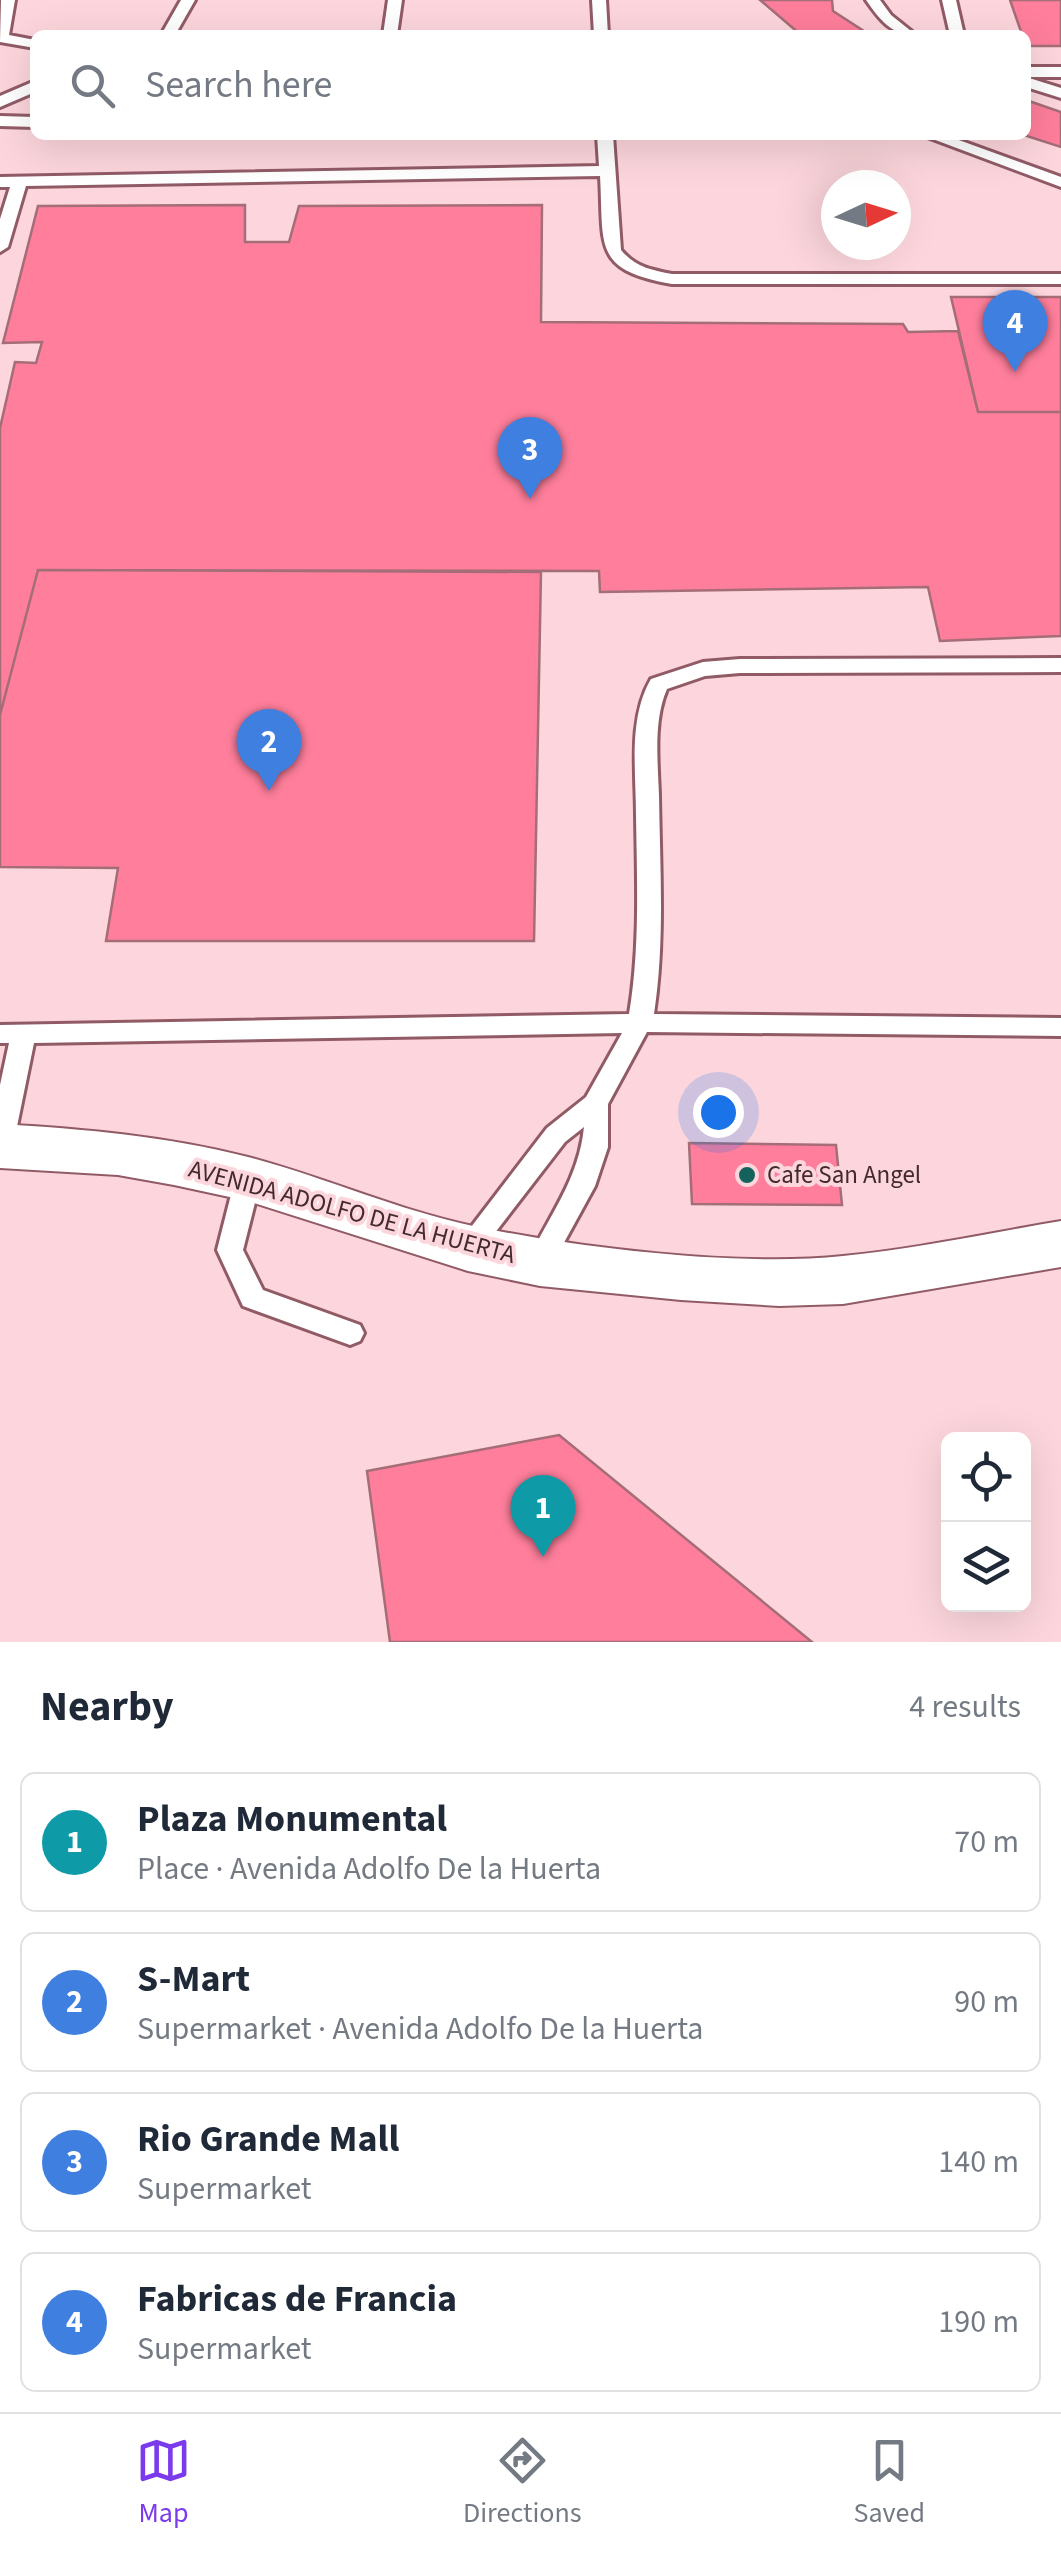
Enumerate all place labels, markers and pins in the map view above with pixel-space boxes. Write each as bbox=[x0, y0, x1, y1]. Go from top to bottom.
pin: 4 bbox=[982, 290, 1048, 372]
pin: 3 bbox=[498, 416, 562, 499]
pin: 2 bbox=[236, 708, 302, 791]
place label: Cafe San Angel bbox=[767, 1157, 921, 1193]
marker: Cafe San Angel bbox=[736, 1164, 758, 1186]
pin: 1 bbox=[510, 1474, 576, 1557]

